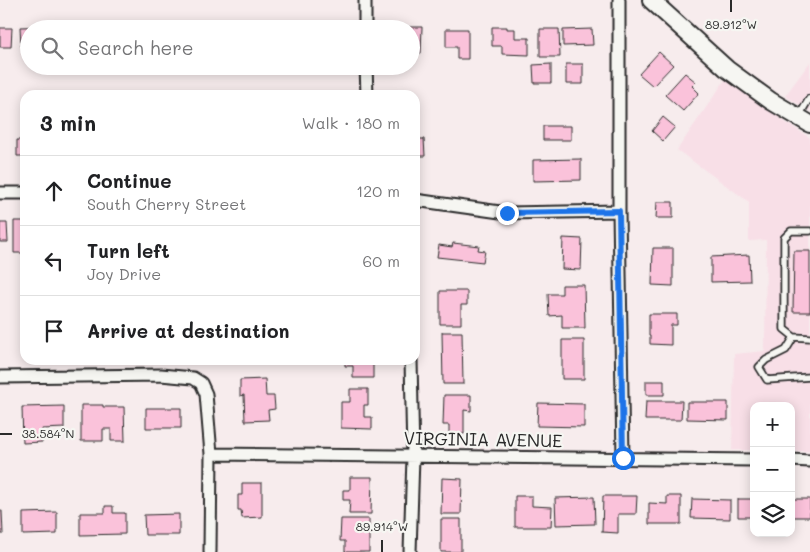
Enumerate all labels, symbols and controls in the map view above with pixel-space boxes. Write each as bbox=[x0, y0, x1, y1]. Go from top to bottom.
text: 89.912°W bbox=[705, 16, 757, 32]
search box bbox=[20, 20, 420, 75]
icon: search bbox=[38, 34, 66, 62]
text: Search here bbox=[78, 35, 194, 60]
text: 3 min bbox=[40, 109, 96, 136]
text: Walk · 180 m bbox=[302, 112, 400, 133]
text: Continue bbox=[87, 168, 172, 193]
icon: ahead bbox=[40, 177, 68, 205]
text: 120 m bbox=[356, 180, 400, 201]
text: South Cherry Street bbox=[87, 193, 246, 214]
route end bbox=[496, 202, 519, 225]
text: Turn left bbox=[87, 238, 170, 263]
icon: left bbox=[40, 247, 68, 275]
text: 60 m bbox=[363, 250, 400, 271]
text: Joy Drive bbox=[87, 263, 161, 284]
icon: arrive bbox=[40, 317, 68, 345]
text: Arrive at destination bbox=[87, 318, 290, 343]
map controls bbox=[750, 402, 795, 537]
button: + bbox=[750, 402, 795, 447]
text: 38.584°N bbox=[22, 425, 74, 441]
street label: VIRGINIA AVENUE bbox=[403, 426, 563, 452]
route start bbox=[612, 447, 635, 470]
button: − bbox=[750, 447, 795, 492]
button: layers bbox=[750, 492, 795, 537]
text: 89.914°W bbox=[356, 518, 408, 534]

